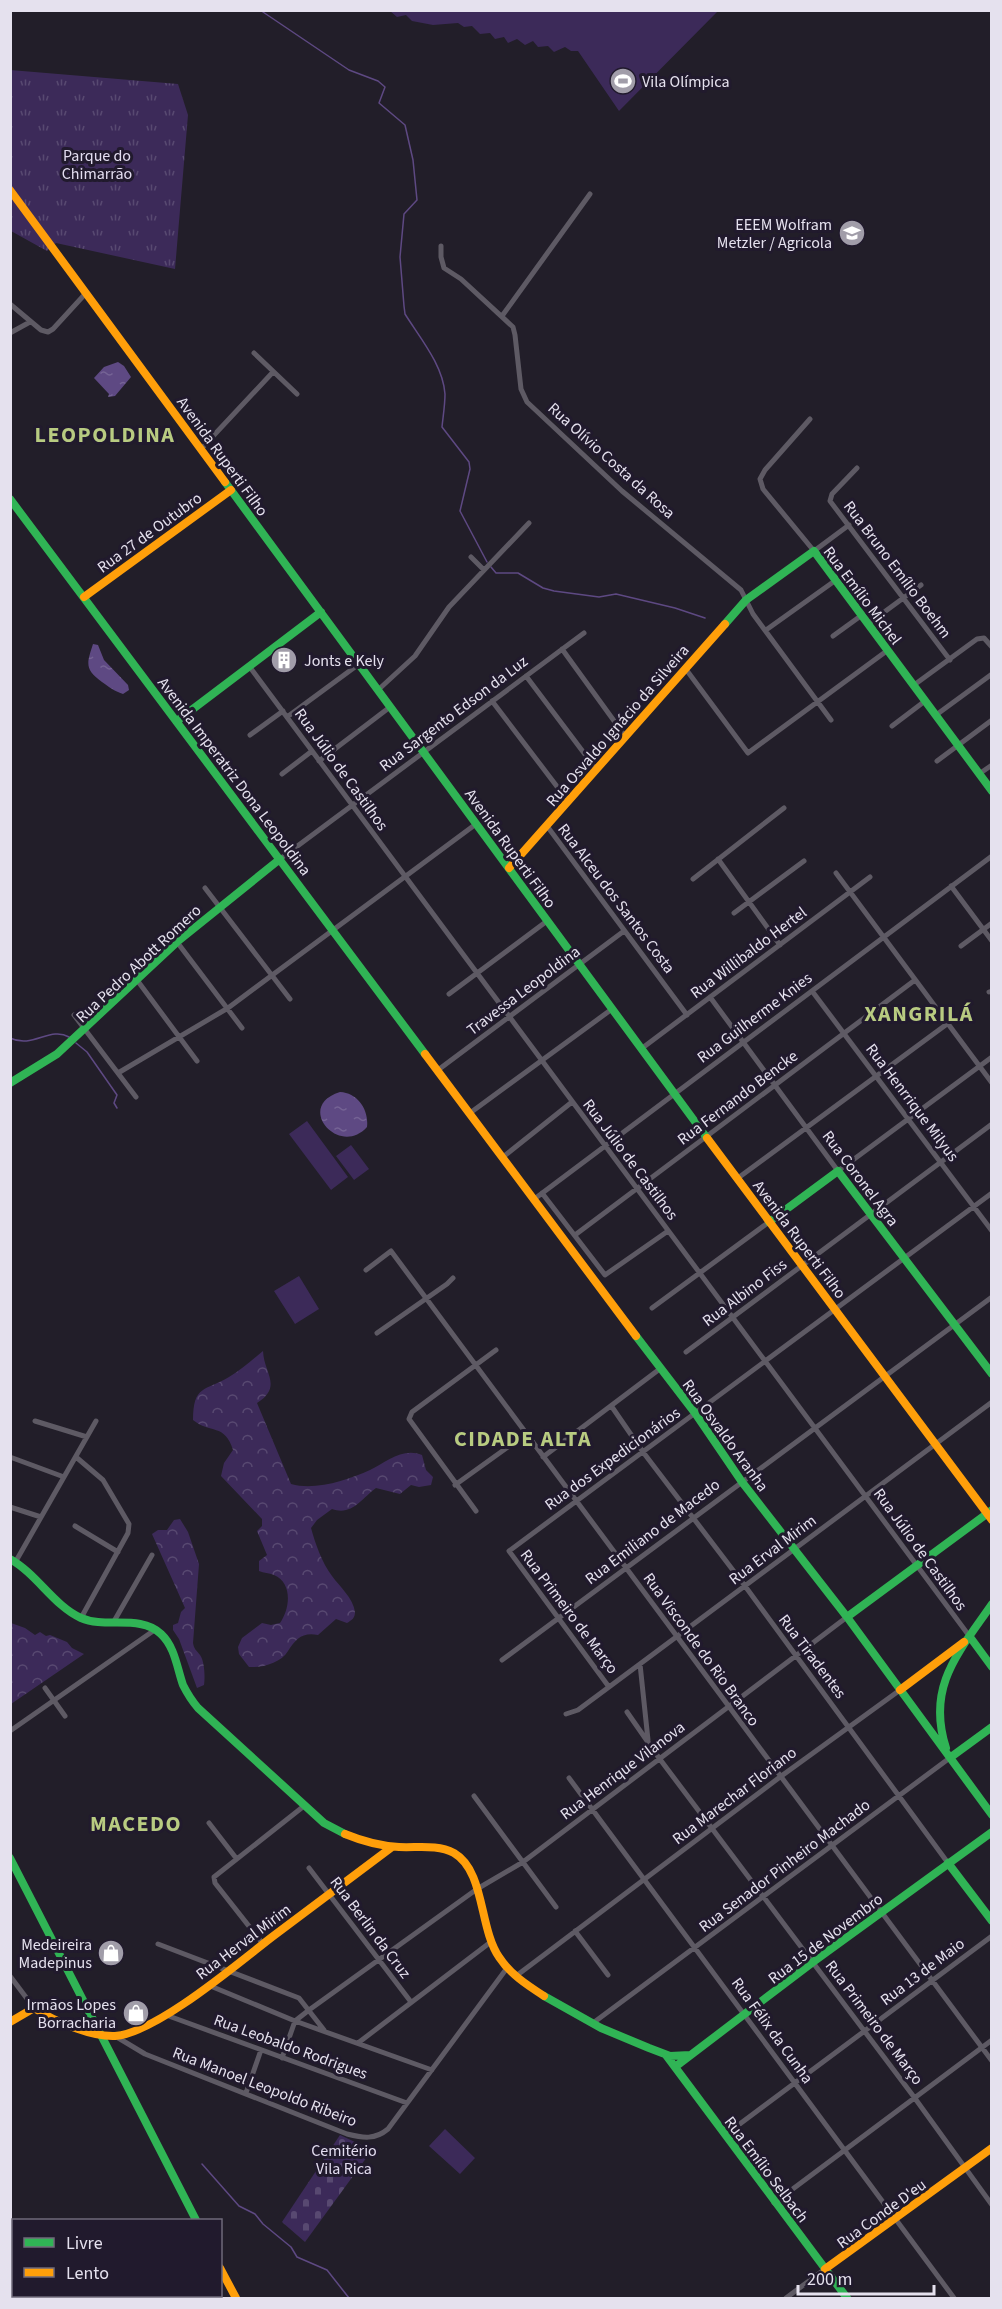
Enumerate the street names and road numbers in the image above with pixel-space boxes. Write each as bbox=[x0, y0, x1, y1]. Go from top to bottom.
street label: Avenida Ruperti Filho bbox=[171, 392, 273, 521]
street label: Rua Olívio Costa da Rosa bbox=[543, 398, 680, 524]
street label: Rua 27 de Outubro bbox=[93, 487, 206, 578]
street label: Rua Bruno Emílio Boehm bbox=[838, 496, 956, 643]
street label: Rua Emílio Michel bbox=[818, 542, 907, 649]
street label: Rua Osvaldo Ignácio da Silveira bbox=[541, 640, 694, 811]
street label: Rua Sargento Edson da Luz bbox=[375, 651, 532, 777]
street label: Avenida Imperatriz Dona Leopoldina bbox=[152, 673, 316, 880]
street label: Rua Júlio de Castilhos bbox=[289, 704, 393, 836]
street label: Avenida Ruperti Filho bbox=[459, 784, 561, 913]
street label: Rua Alceu dos Santos Costa bbox=[553, 819, 680, 978]
street label: Rua Pedro Abott Romero bbox=[71, 900, 206, 1028]
street label: Rua Willibaldo Hertel bbox=[686, 902, 811, 1004]
street label: Travessa Leopoldina bbox=[462, 941, 585, 1041]
street label: Rua Guilherme Knies bbox=[693, 967, 817, 1068]
street label: Rua Henrrique Milyus bbox=[861, 1039, 964, 1166]
street label: Rua Fernando Bencke bbox=[673, 1045, 802, 1150]
street label: Rua Júlio de Castilhos bbox=[577, 1095, 683, 1225]
street label: Rua Coronel Agra bbox=[817, 1126, 904, 1231]
street label: Avenida Ruperti Filho bbox=[747, 1176, 851, 1303]
street label: Rua Albino Fiss bbox=[698, 1254, 792, 1332]
street label: Rua Osvaldo Aranha bbox=[677, 1375, 773, 1496]
street label: Rua dos Expedicionários bbox=[540, 1402, 685, 1516]
street label: Rua Emiliano de Macedo bbox=[581, 1474, 725, 1590]
street label: Rua Júlio de Castilhos bbox=[868, 1484, 972, 1616]
street label: Rua Erval Mirim bbox=[724, 1510, 821, 1590]
street label: Rua Primeiro de Março bbox=[515, 1545, 623, 1678]
street label: Rua Visconde do Rio Branco bbox=[638, 1568, 764, 1731]
street label: Rua Tiradentes bbox=[773, 1610, 851, 1703]
street label: Rua Henrique Vilanova bbox=[556, 1716, 690, 1825]
street label: Rua Marechar Floriano bbox=[668, 1742, 801, 1850]
street label: Rua Senador Pinheiro Machado bbox=[694, 1794, 875, 1938]
street label: Rua Berlin da Cruz bbox=[325, 1872, 416, 1983]
street label: Rua 15 de Novembro bbox=[764, 1888, 888, 1989]
street label: Rua Herval Mirim bbox=[191, 1899, 296, 1985]
street label: Rua 13 de Maio bbox=[876, 1933, 969, 2011]
street label: Rua Primeiro de Março bbox=[820, 1956, 928, 2089]
street label: Rua Félix da Cunha bbox=[726, 1973, 818, 2088]
street label: Rua Leobaldo Rodrigues bbox=[211, 2009, 371, 2085]
street label: Rua Manoel Leopoldo Ribeiro bbox=[169, 2042, 360, 2132]
street label: Rua Emílio Selbach bbox=[719, 2112, 813, 2227]
street label: Rua Conde D'eu bbox=[832, 2174, 931, 2254]

